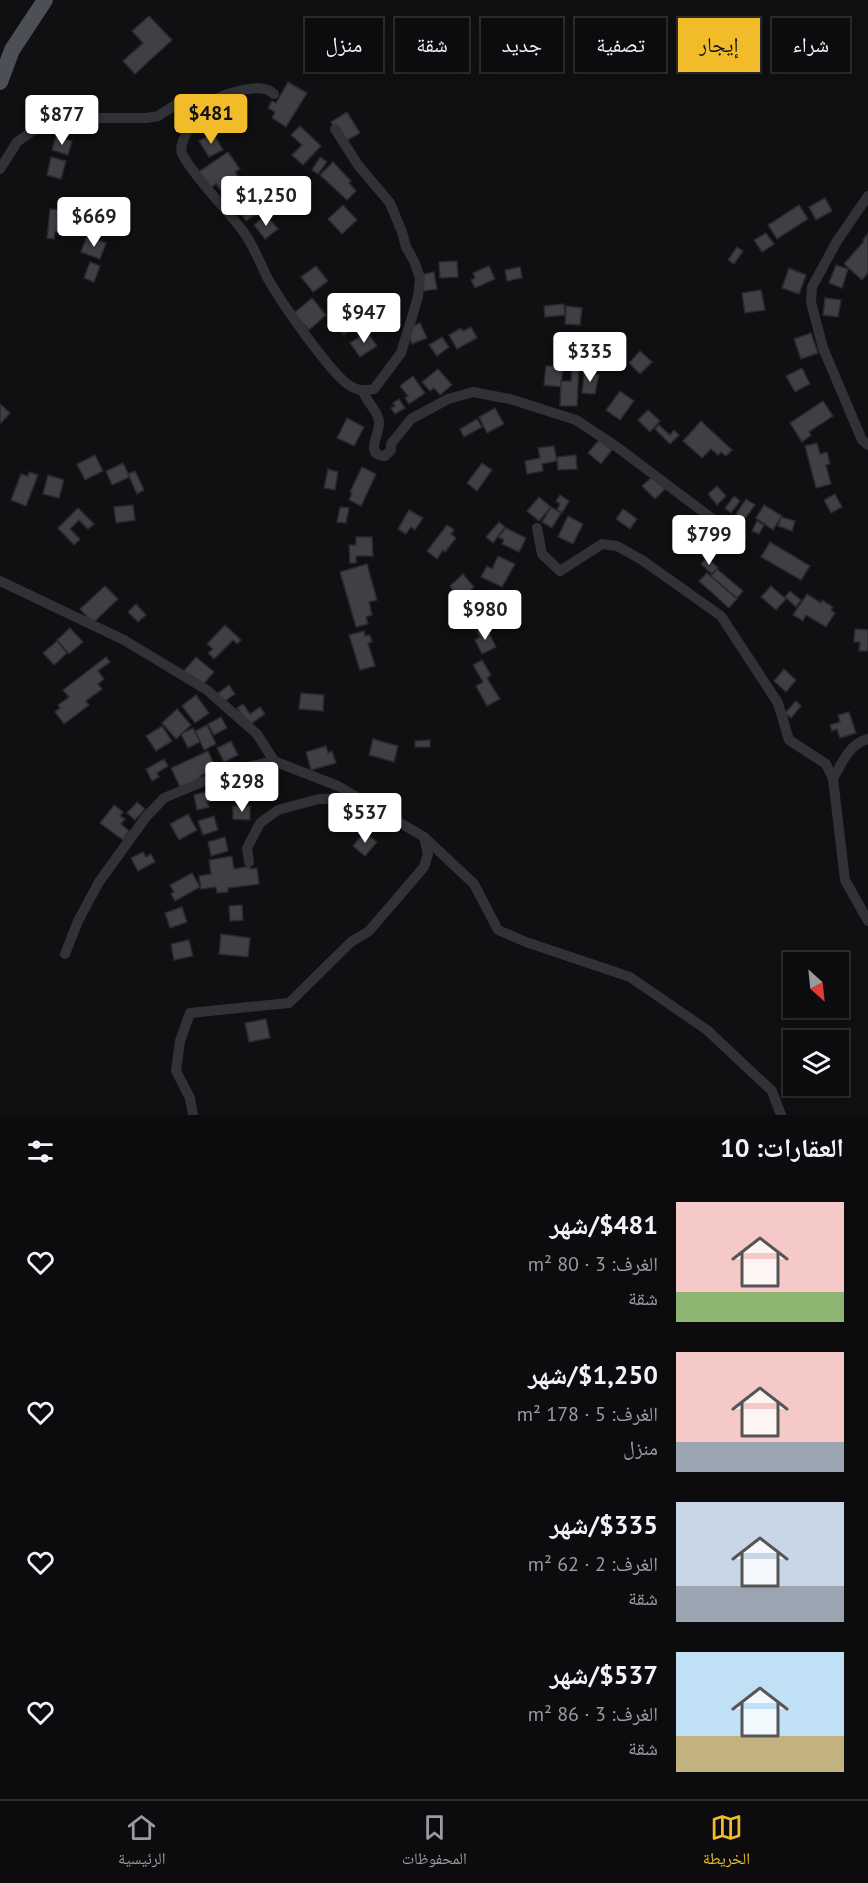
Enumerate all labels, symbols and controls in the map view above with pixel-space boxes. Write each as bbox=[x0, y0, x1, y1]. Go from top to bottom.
chip: منزل bbox=[305, 18, 383, 72]
chip: شقة bbox=[395, 18, 469, 72]
chip: جديد bbox=[481, 18, 563, 72]
chip: تصفية bbox=[575, 18, 666, 72]
chip: إيجار bbox=[678, 18, 760, 72]
chip: شراء bbox=[772, 18, 850, 72]
pin: $481 bbox=[175, 94, 247, 145]
pin: $877 bbox=[26, 95, 98, 146]
text: $481 bbox=[188, 100, 234, 126]
text: $877 bbox=[39, 101, 85, 127]
pin: $1,250 bbox=[217, 176, 315, 227]
text: $1,250 bbox=[235, 182, 297, 208]
pin: $669 bbox=[58, 197, 130, 248]
text: $669 bbox=[71, 203, 117, 229]
pin: $947 bbox=[328, 293, 400, 344]
text: $947 bbox=[341, 299, 387, 325]
pin: $335 bbox=[554, 332, 626, 383]
text: $335 bbox=[567, 338, 613, 364]
pin: $799 bbox=[673, 515, 745, 566]
text: $799 bbox=[686, 521, 732, 547]
pin: $980 bbox=[449, 590, 521, 641]
text: $980 bbox=[462, 596, 508, 622]
pin: $298 bbox=[206, 762, 278, 813]
text: $298 bbox=[219, 768, 265, 794]
pin: $537 bbox=[329, 793, 401, 844]
text: $537 bbox=[342, 799, 388, 825]
north arrow bbox=[783, 952, 849, 1018]
map controls bbox=[783, 952, 849, 1096]
button: layers bbox=[783, 1030, 849, 1096]
text: العقارات: 10 bbox=[720, 1131, 844, 1164]
icon: filters bbox=[24, 1135, 57, 1168]
text: $481/شهر bbox=[550, 1208, 658, 1241]
icon: home bbox=[724, 1226, 796, 1298]
icon: heart bbox=[24, 1246, 57, 1279]
text: الغرف: 3 · 80 m² bbox=[528, 1251, 658, 1277]
text: شقة bbox=[628, 1285, 658, 1311]
text: $1,250/شهر bbox=[528, 1358, 658, 1391]
icon: home bbox=[724, 1376, 796, 1448]
icon: heart bbox=[24, 1396, 57, 1429]
text: الغرف: 5 · 178 m² bbox=[517, 1401, 658, 1427]
text: منزل bbox=[623, 1435, 658, 1461]
text: $335/شهر bbox=[550, 1508, 658, 1541]
icon: home bbox=[724, 1526, 796, 1598]
icon: heart bbox=[24, 1546, 57, 1579]
text: الغرف: 2 · 62 m² bbox=[528, 1551, 658, 1577]
text: شقة bbox=[628, 1585, 658, 1611]
text: $537/شهر bbox=[550, 1658, 658, 1691]
icon: home bbox=[724, 1676, 796, 1748]
icon: heart bbox=[24, 1696, 57, 1729]
text: الغرف: 3 · 86 m² bbox=[528, 1701, 658, 1727]
text: شقة bbox=[628, 1735, 658, 1761]
tab: الرئيسية bbox=[118, 1811, 166, 1874]
tab: المحفوظات bbox=[402, 1811, 467, 1874]
tab: الخريطة bbox=[703, 1811, 750, 1874]

